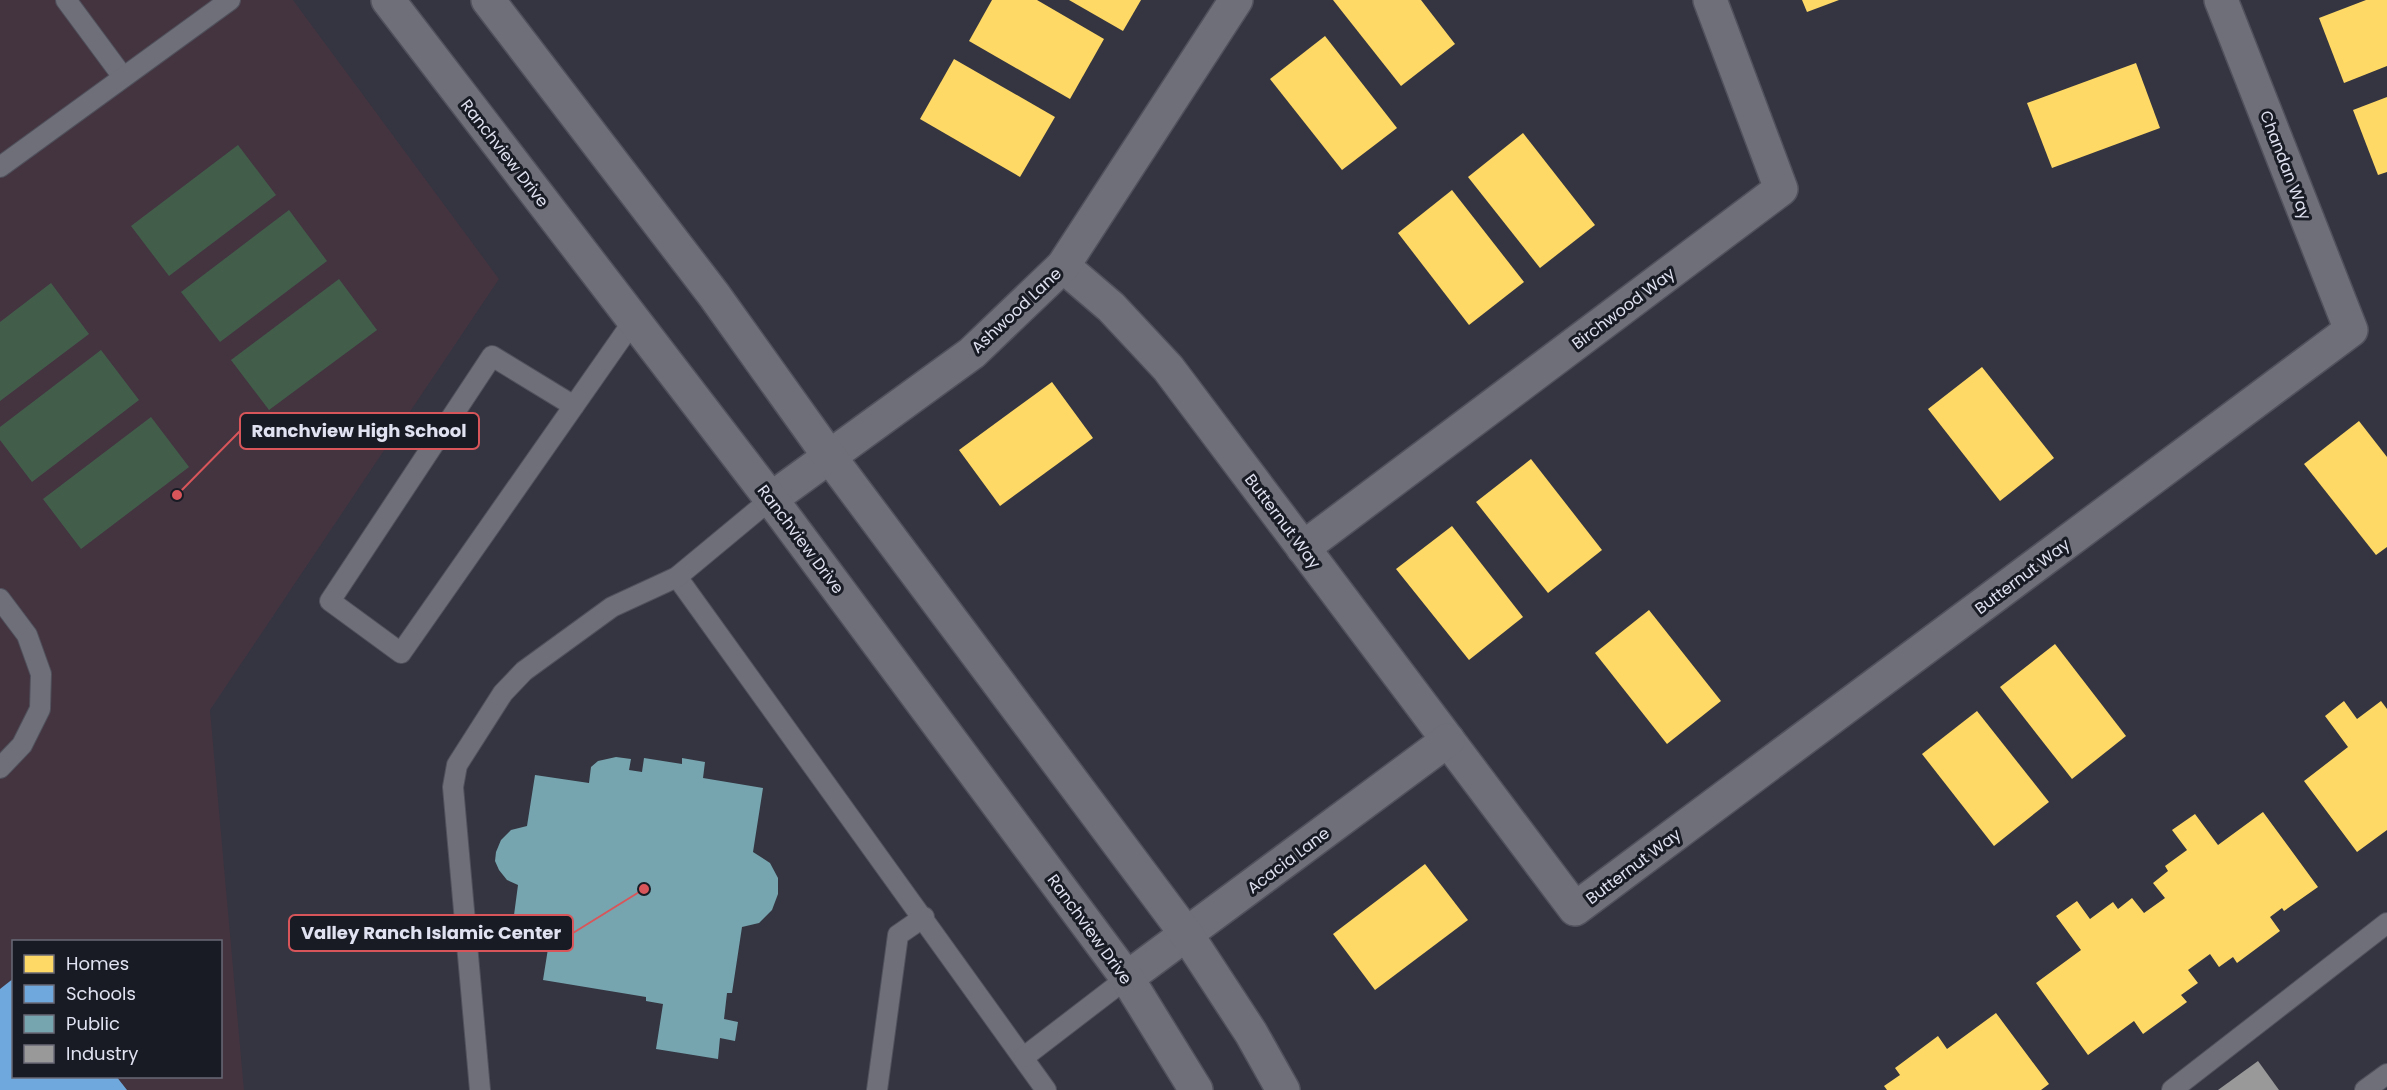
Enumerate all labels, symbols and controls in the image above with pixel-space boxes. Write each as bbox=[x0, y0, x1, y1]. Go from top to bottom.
street label: Ranchview Drive bbox=[455, 95, 554, 212]
street label: Chandan Way bbox=[2254, 107, 2317, 223]
street label: Ashwood Lane bbox=[966, 262, 1067, 358]
street label: Birchwood Way bbox=[1567, 262, 1680, 355]
callout: Ranchview High School bbox=[240, 413, 479, 449]
text: Ranchview High School bbox=[251, 418, 467, 443]
street label: Butternut Way bbox=[1239, 469, 1326, 574]
street label: Ranchview Drive bbox=[752, 480, 849, 599]
street label: Butternut Way bbox=[1970, 533, 2075, 620]
street label: Acacia Lane bbox=[1242, 822, 1334, 899]
street label: Butternut Way bbox=[1581, 823, 1686, 910]
street label: Ranchview Drive bbox=[1042, 870, 1137, 989]
callout: Valley Ranch Islamic Center bbox=[289, 915, 573, 951]
text: Valley Ranch Islamic Center bbox=[301, 920, 561, 945]
legend bbox=[12, 940, 222, 1078]
text: Homes bbox=[66, 951, 129, 976]
text: Schools bbox=[66, 981, 136, 1006]
text: Public bbox=[66, 1011, 120, 1036]
text: Industry bbox=[66, 1041, 138, 1066]

